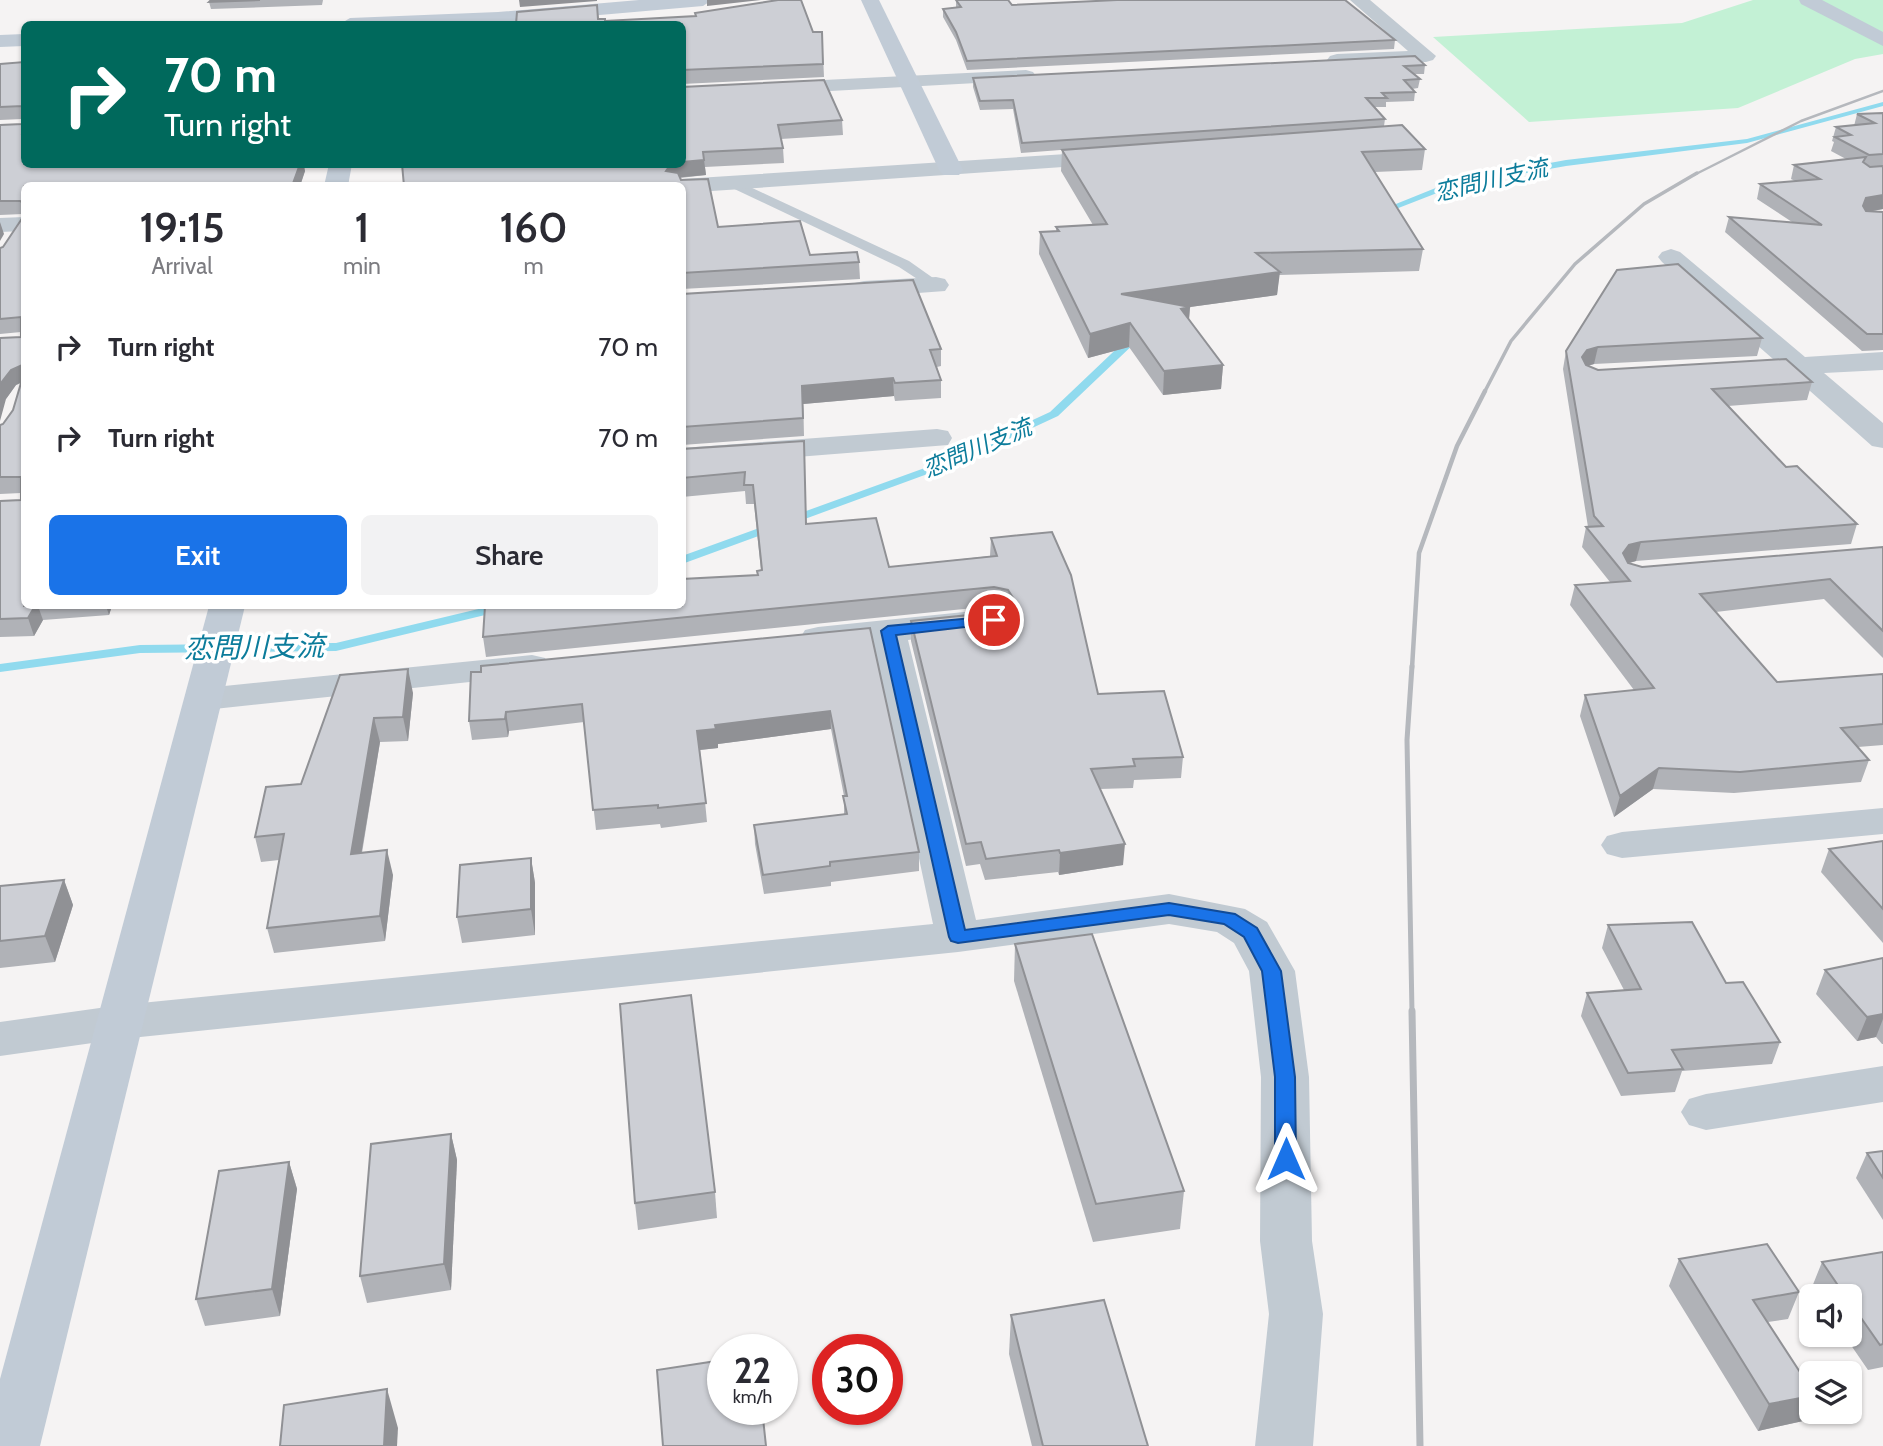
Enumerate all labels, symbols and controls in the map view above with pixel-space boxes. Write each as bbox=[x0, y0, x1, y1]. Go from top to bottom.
text: 70 m bbox=[164, 45, 277, 104]
icon: right bbox=[49, 49, 140, 140]
text: Turn right bbox=[164, 105, 291, 144]
water label: 恋問川支流 bbox=[1432, 153, 1553, 207]
text: 19:15 bbox=[139, 201, 225, 253]
text: 1 bbox=[355, 201, 369, 253]
text: 160 bbox=[499, 201, 568, 253]
text: Arrival bbox=[151, 252, 213, 280]
text: min bbox=[343, 252, 381, 280]
text: m bbox=[523, 252, 544, 280]
icon: right bbox=[49, 328, 87, 366]
text: Turn right bbox=[108, 331, 214, 363]
text: 70 m bbox=[598, 331, 658, 363]
water label: 恋問川支流 bbox=[919, 411, 1038, 483]
icon: right bbox=[49, 419, 87, 457]
text: Turn right bbox=[108, 422, 214, 454]
text: 70 m bbox=[598, 422, 658, 454]
button: Exit bbox=[49, 515, 347, 595]
button: Share bbox=[361, 515, 658, 595]
pin bbox=[964, 590, 1024, 650]
icon: arrive bbox=[975, 601, 1013, 639]
water label: 恋問川支流 bbox=[184, 629, 328, 665]
position arrow bbox=[1249, 1122, 1323, 1196]
map controls bbox=[1799, 1284, 1862, 1424]
button: sound bbox=[1799, 1284, 1862, 1347]
speed limit sign: 30 bbox=[812, 1334, 903, 1425]
text: 22 bbox=[734, 1349, 771, 1392]
button: layers bbox=[1799, 1361, 1862, 1424]
text: km/h bbox=[733, 1386, 772, 1408]

